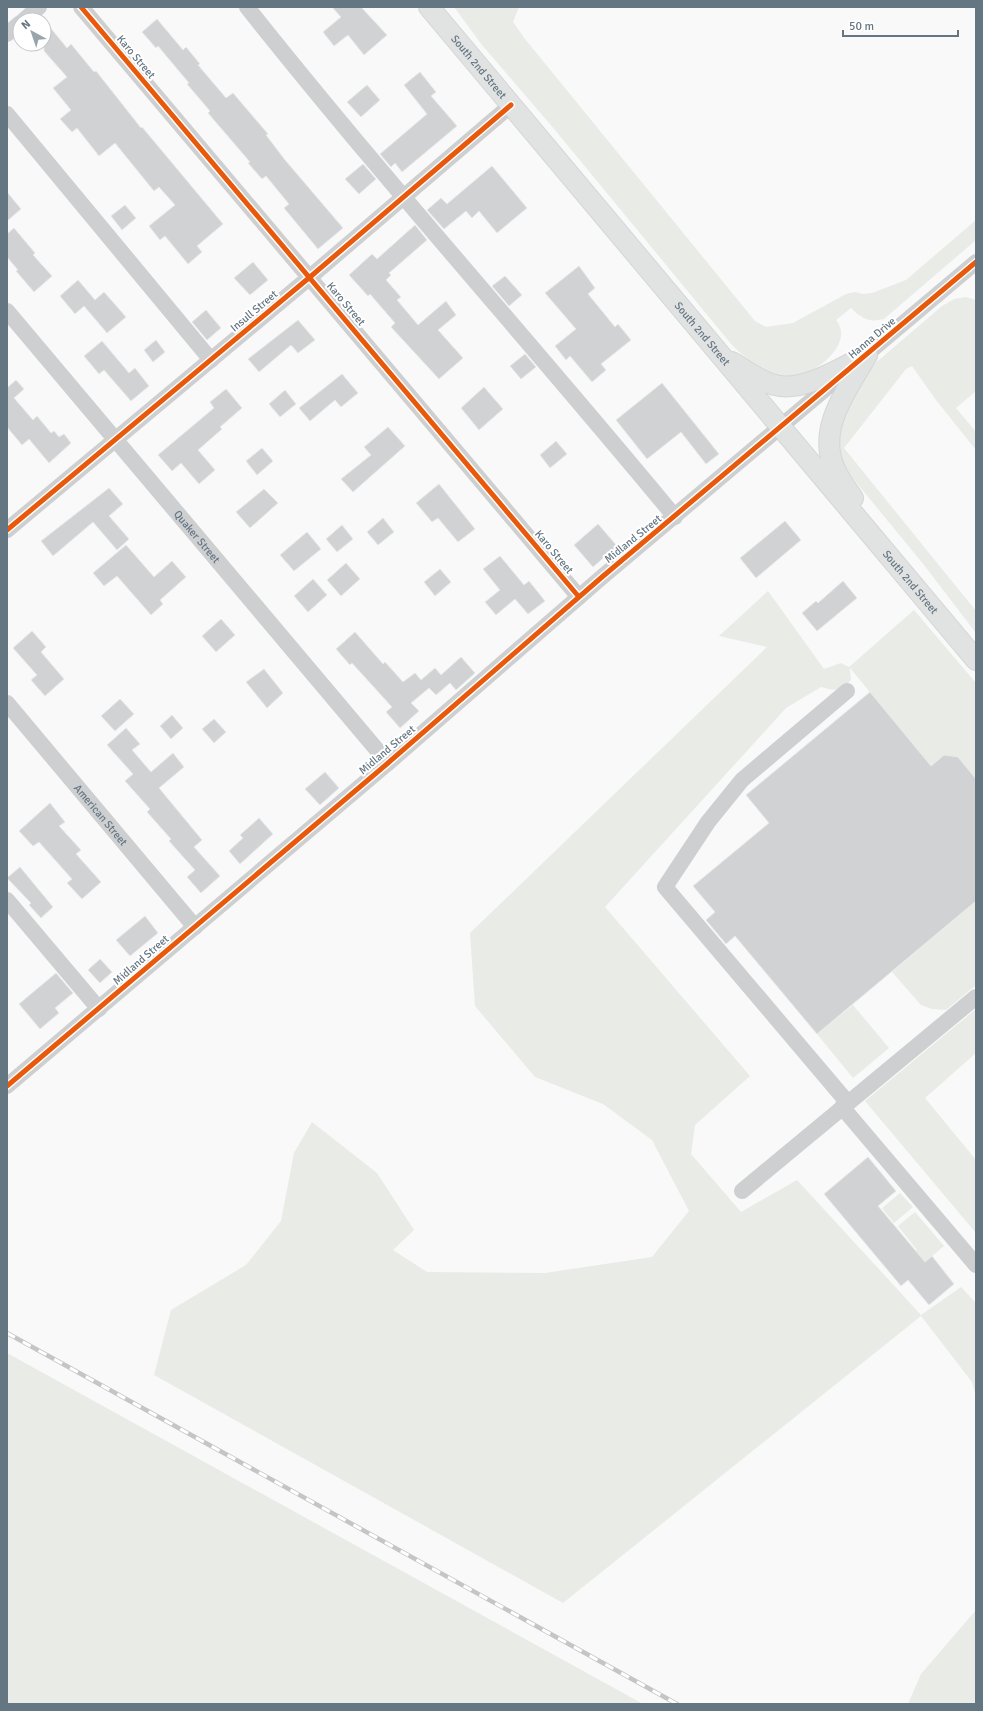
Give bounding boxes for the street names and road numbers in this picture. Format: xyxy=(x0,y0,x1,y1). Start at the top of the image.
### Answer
street label: South 2nd Street xyxy=(449,32,510,101)
street label: Karo Street xyxy=(114,33,158,82)
street label: Karo Street xyxy=(324,280,368,329)
street label: Insull Street xyxy=(228,287,280,334)
street label: South 2nd Street xyxy=(672,299,733,368)
street label: Hanna Drive xyxy=(846,315,898,361)
street label: Quaker Street xyxy=(171,508,223,566)
street label: Midland Street xyxy=(602,512,664,566)
street label: Karo Street xyxy=(532,528,576,577)
street label: South 2nd Street xyxy=(880,547,941,617)
street label: Midland Street xyxy=(356,723,418,777)
street label: American Street xyxy=(71,781,130,848)
street label: Midland Street xyxy=(111,932,172,988)

